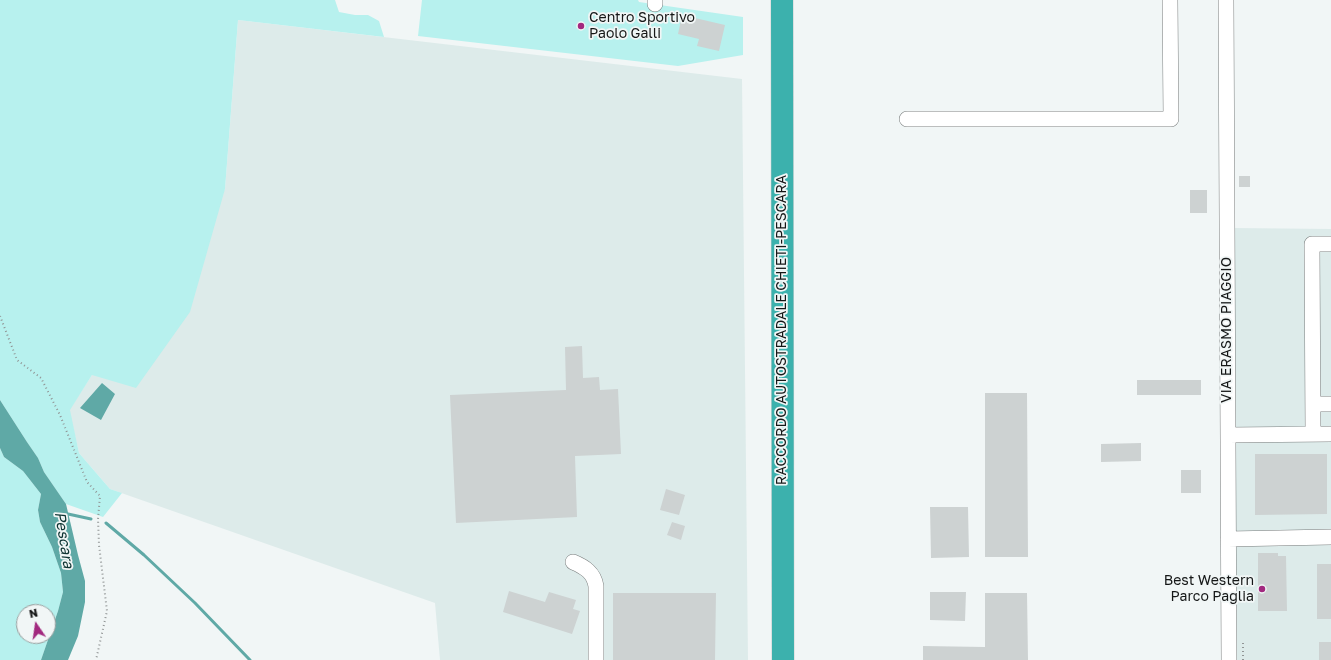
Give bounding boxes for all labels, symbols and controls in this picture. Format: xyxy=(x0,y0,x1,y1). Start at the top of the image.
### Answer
place label: Centro Sportivo Paolo Galli xyxy=(589,10,695,42)
marker: Centro Sportivo Paolo Galli xyxy=(576,21,586,31)
street label: RACCORDO AUTOSTRADALE CHIETI-PESCARA xyxy=(774,175,790,485)
street label: VIA ERASMO PIAGGIO xyxy=(1219,257,1235,403)
water label: Pescara xyxy=(51,510,77,570)
place label: Best Western Parco Paglia xyxy=(1164,573,1254,606)
marker: Best Western Parco Paglia xyxy=(1257,584,1267,594)
north arrow xyxy=(16,604,56,644)
text: N xyxy=(28,606,39,620)

